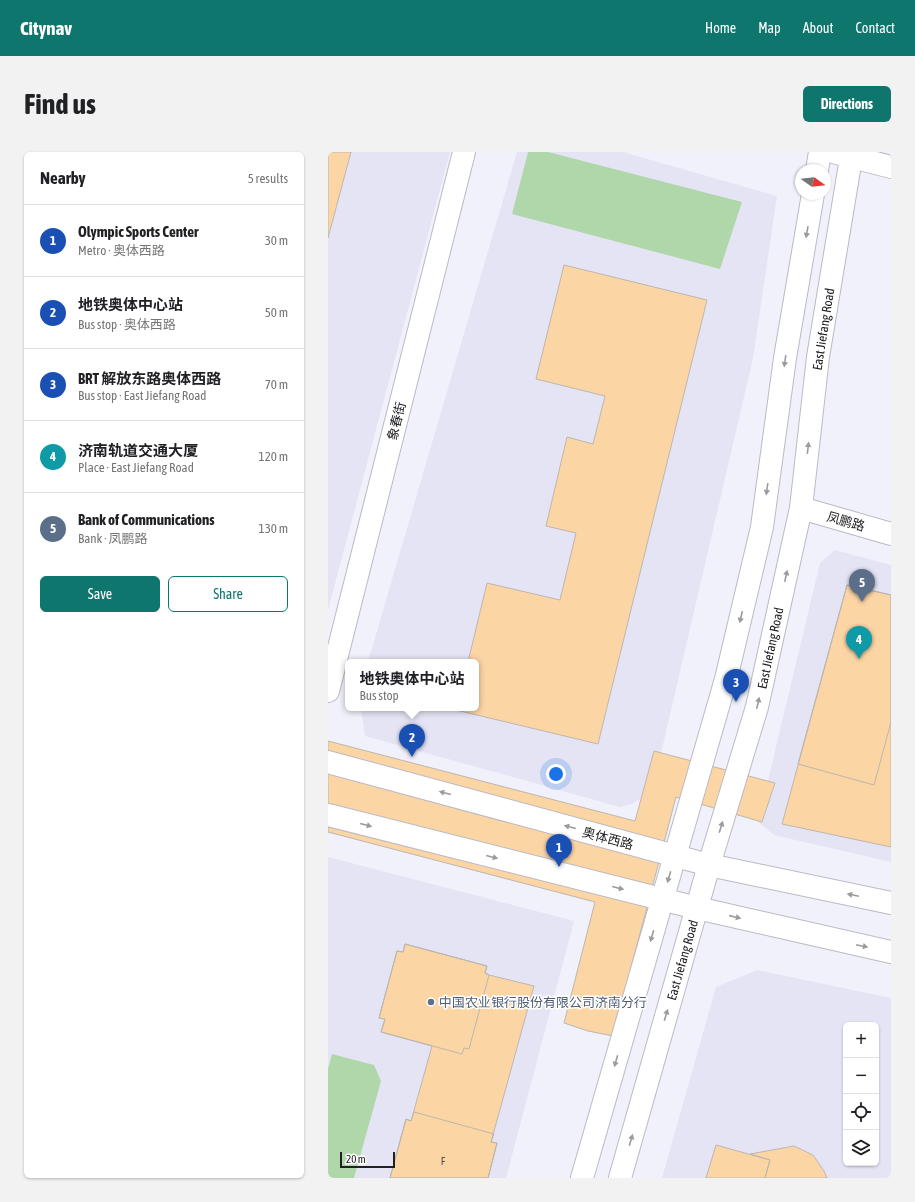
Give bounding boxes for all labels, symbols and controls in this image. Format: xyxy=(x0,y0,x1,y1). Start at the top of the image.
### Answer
text: Citynav xyxy=(20,17,72,39)
text: Home xyxy=(705,20,736,36)
text: Map xyxy=(758,20,781,36)
text: About xyxy=(803,20,834,36)
text: Contact xyxy=(856,20,895,36)
button: Directions xyxy=(803,86,891,122)
text: Find us xyxy=(24,88,96,120)
north arrow xyxy=(795,164,831,200)
text: Nearby xyxy=(40,168,86,188)
text: 5 results xyxy=(248,171,288,186)
text: Olympic Sports Center xyxy=(78,223,198,240)
one-way arrow xyxy=(804,226,810,239)
text: 1 xyxy=(50,233,56,248)
text: 30 m xyxy=(265,233,288,248)
text: Metro · 奥体西路 xyxy=(78,243,165,258)
street label: East Jiefang Road xyxy=(810,287,837,371)
text: 地铁奥体中心站 xyxy=(78,296,183,313)
text: 2 xyxy=(50,305,56,320)
text: 50 m xyxy=(265,305,288,320)
text: Bus stop · 奥体西路 xyxy=(78,317,176,332)
one-way arrow xyxy=(782,355,788,367)
text: BRT 解放东路奥体西路 xyxy=(78,370,221,387)
text: 3 xyxy=(50,377,56,392)
text: 70 m xyxy=(265,377,288,392)
text: Bus stop · East Jiefang Road xyxy=(78,388,207,403)
street label: 象春街 xyxy=(384,400,408,442)
text: 济南轨道交通大厦 xyxy=(78,442,198,459)
one-way arrow xyxy=(805,442,811,454)
text: 4 xyxy=(50,449,56,464)
text: 120 m xyxy=(259,449,288,464)
text: Place · East Jiefang Road xyxy=(78,460,194,475)
one-way arrow xyxy=(764,483,770,495)
street label: 凤鹏路 xyxy=(825,509,867,534)
text: Bank of Communications xyxy=(78,511,215,528)
text: 5 xyxy=(50,521,56,536)
text: 130 m xyxy=(259,521,288,536)
text: Bank · 凤鹏路 xyxy=(78,531,148,546)
pin: 5 xyxy=(849,569,875,602)
one-way arrow xyxy=(784,570,790,582)
button: Save xyxy=(40,576,160,612)
button: Share xyxy=(168,576,288,612)
street label: East Jiefang Road xyxy=(755,606,786,690)
one-way arrow xyxy=(738,611,744,623)
pin: 4 xyxy=(846,626,872,659)
popup xyxy=(345,659,479,711)
pin: 3 xyxy=(723,669,749,702)
text: 地铁奥体中心站 xyxy=(359,670,465,687)
text: Bus stop xyxy=(359,688,399,703)
one-way arrow xyxy=(756,697,762,709)
pin: 2 xyxy=(399,724,425,757)
your location xyxy=(546,764,566,784)
one-way arrow xyxy=(438,790,451,796)
one-way arrow xyxy=(718,821,724,833)
one-way arrow xyxy=(359,823,372,829)
one-way arrow xyxy=(564,824,576,830)
street label: 奥体西路 xyxy=(581,825,635,852)
pin: 1 xyxy=(546,834,572,867)
one-way arrow xyxy=(485,855,498,861)
one-way arrow xyxy=(666,872,672,884)
one-way arrow xyxy=(612,885,624,891)
one-way arrow xyxy=(847,892,859,898)
one-way arrow xyxy=(729,914,741,920)
street label: East Jiefang Road xyxy=(664,918,701,1002)
one-way arrow xyxy=(649,931,655,943)
one-way arrow xyxy=(855,943,868,949)
place label: 中国农业银行股份有限公司济南分行 xyxy=(439,995,647,1010)
marker: 中国农业银行股份有限公司济南分行 xyxy=(426,997,436,1007)
one-way arrow xyxy=(663,1009,669,1021)
map controls xyxy=(843,1022,879,1166)
button: + xyxy=(843,1022,879,1058)
one-way arrow xyxy=(613,1056,619,1068)
button: − xyxy=(843,1058,879,1094)
button: locate xyxy=(843,1094,879,1130)
button: layers xyxy=(843,1130,879,1166)
one-way arrow xyxy=(628,1134,634,1146)
scale bar xyxy=(340,1150,395,1169)
text: 20 m xyxy=(346,1153,366,1165)
house number: F xyxy=(441,1155,446,1167)

